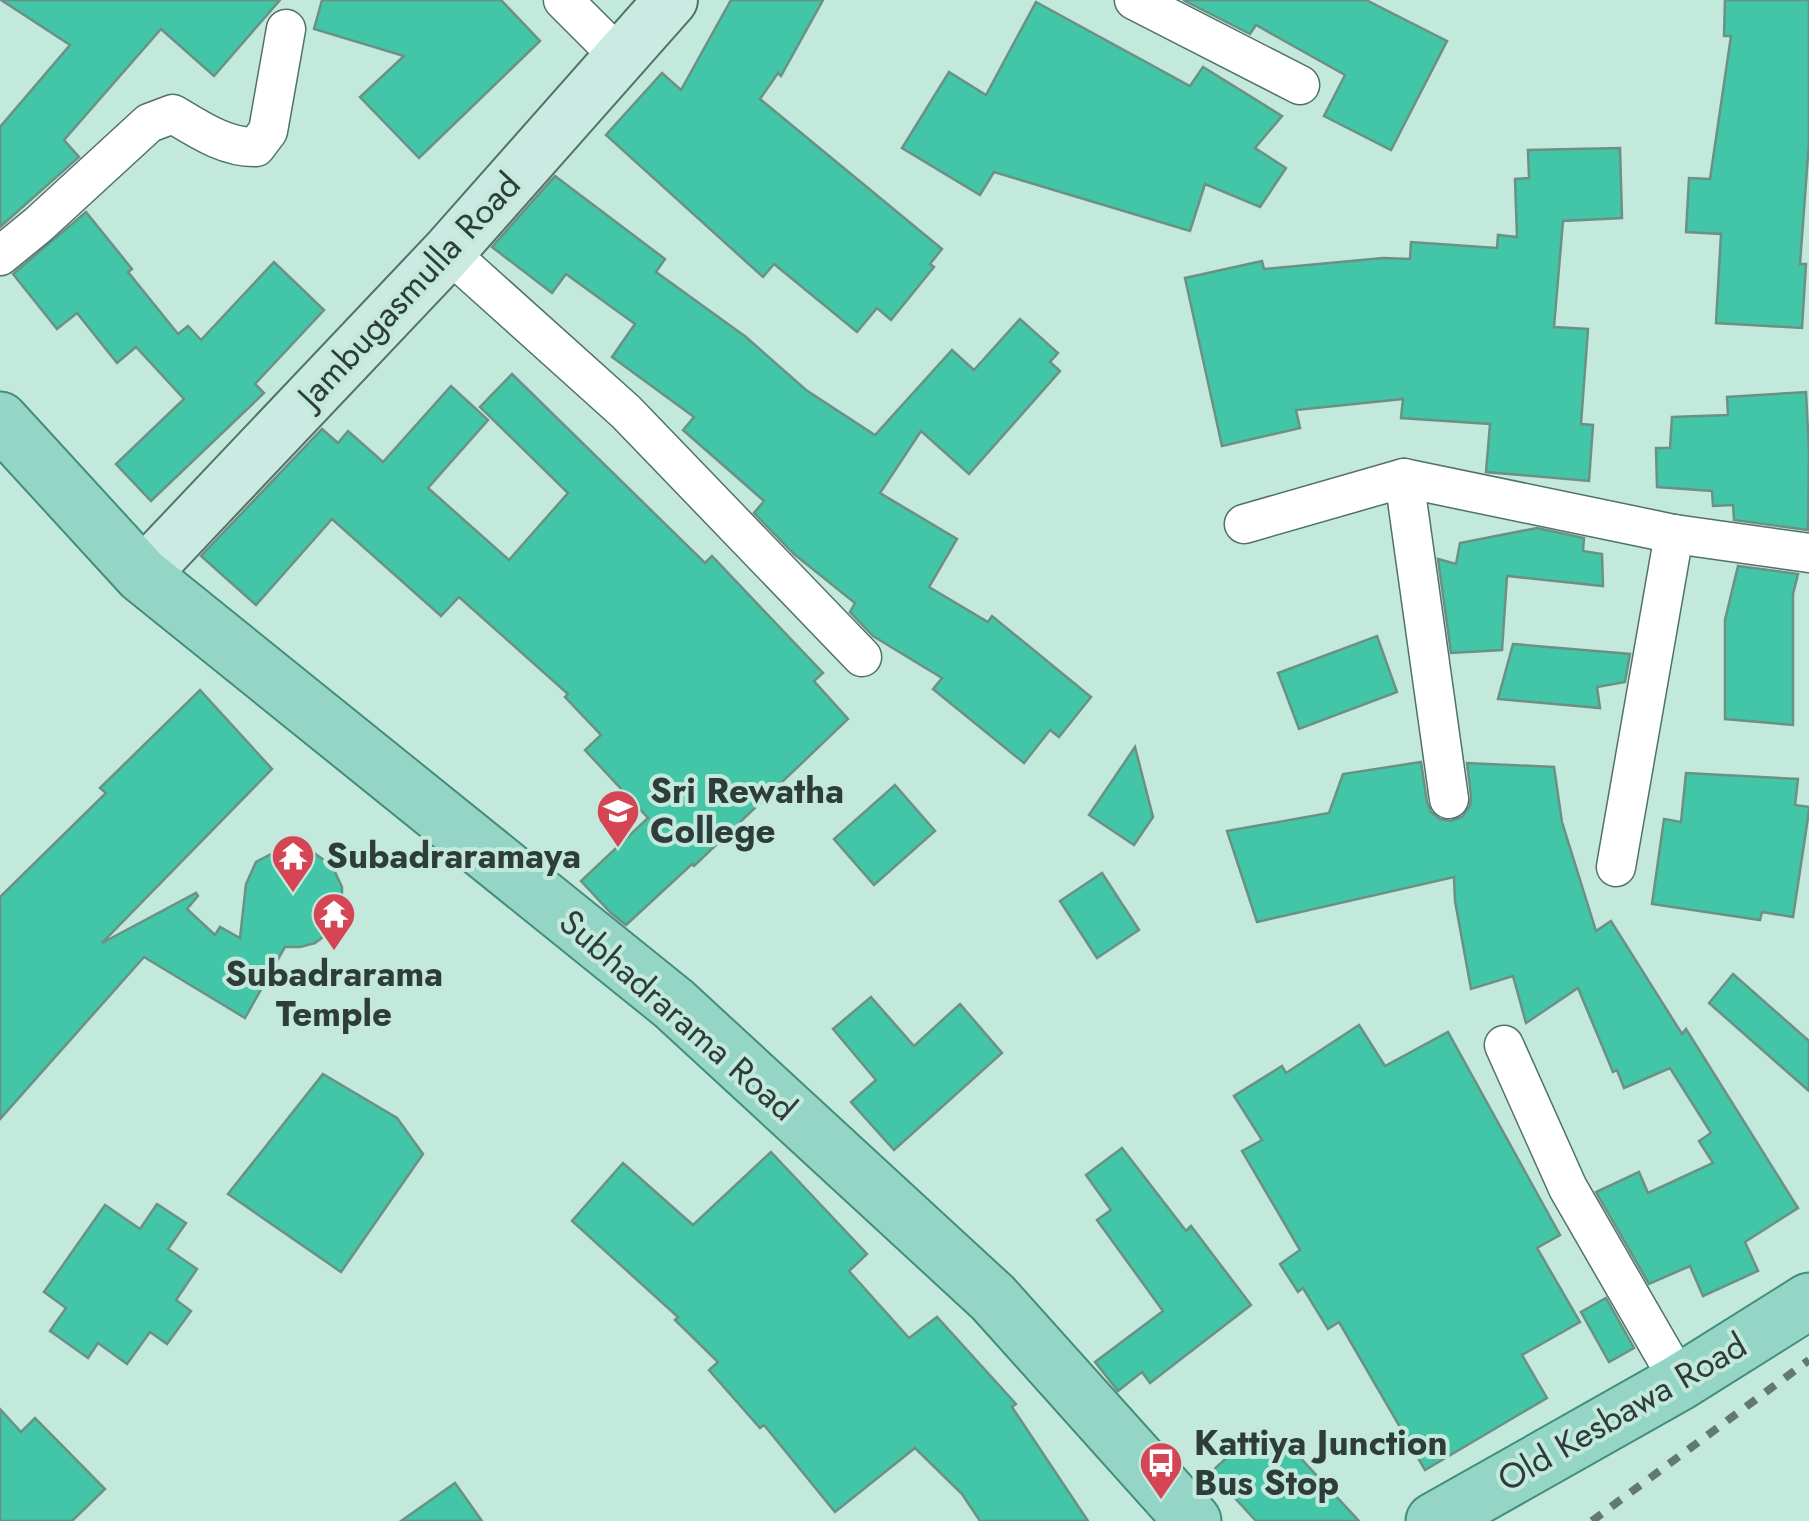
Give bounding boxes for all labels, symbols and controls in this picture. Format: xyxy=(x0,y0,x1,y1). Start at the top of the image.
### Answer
street label: Jambugasmulla Road xyxy=(284,161,532,422)
place label: Sri Rewatha College xyxy=(650,766,844,856)
school or university icon: Sri Rewatha College xyxy=(595,788,641,849)
place label: Subadraramaya xyxy=(326,831,581,881)
temple icon: Subadraramaya xyxy=(270,833,316,894)
temple icon: Subadrarama Temple xyxy=(311,891,357,952)
street label: Subhadrarama Road xyxy=(548,898,808,1132)
place label: Subadrarama Temple xyxy=(225,949,443,1039)
street label: Old Kesbawa Road xyxy=(1488,1320,1756,1504)
place label: Kattiya Junction Bus Stop xyxy=(1194,1418,1448,1508)
bus stop icon: Kattiya Junction Bus Stop xyxy=(1138,1440,1184,1501)

